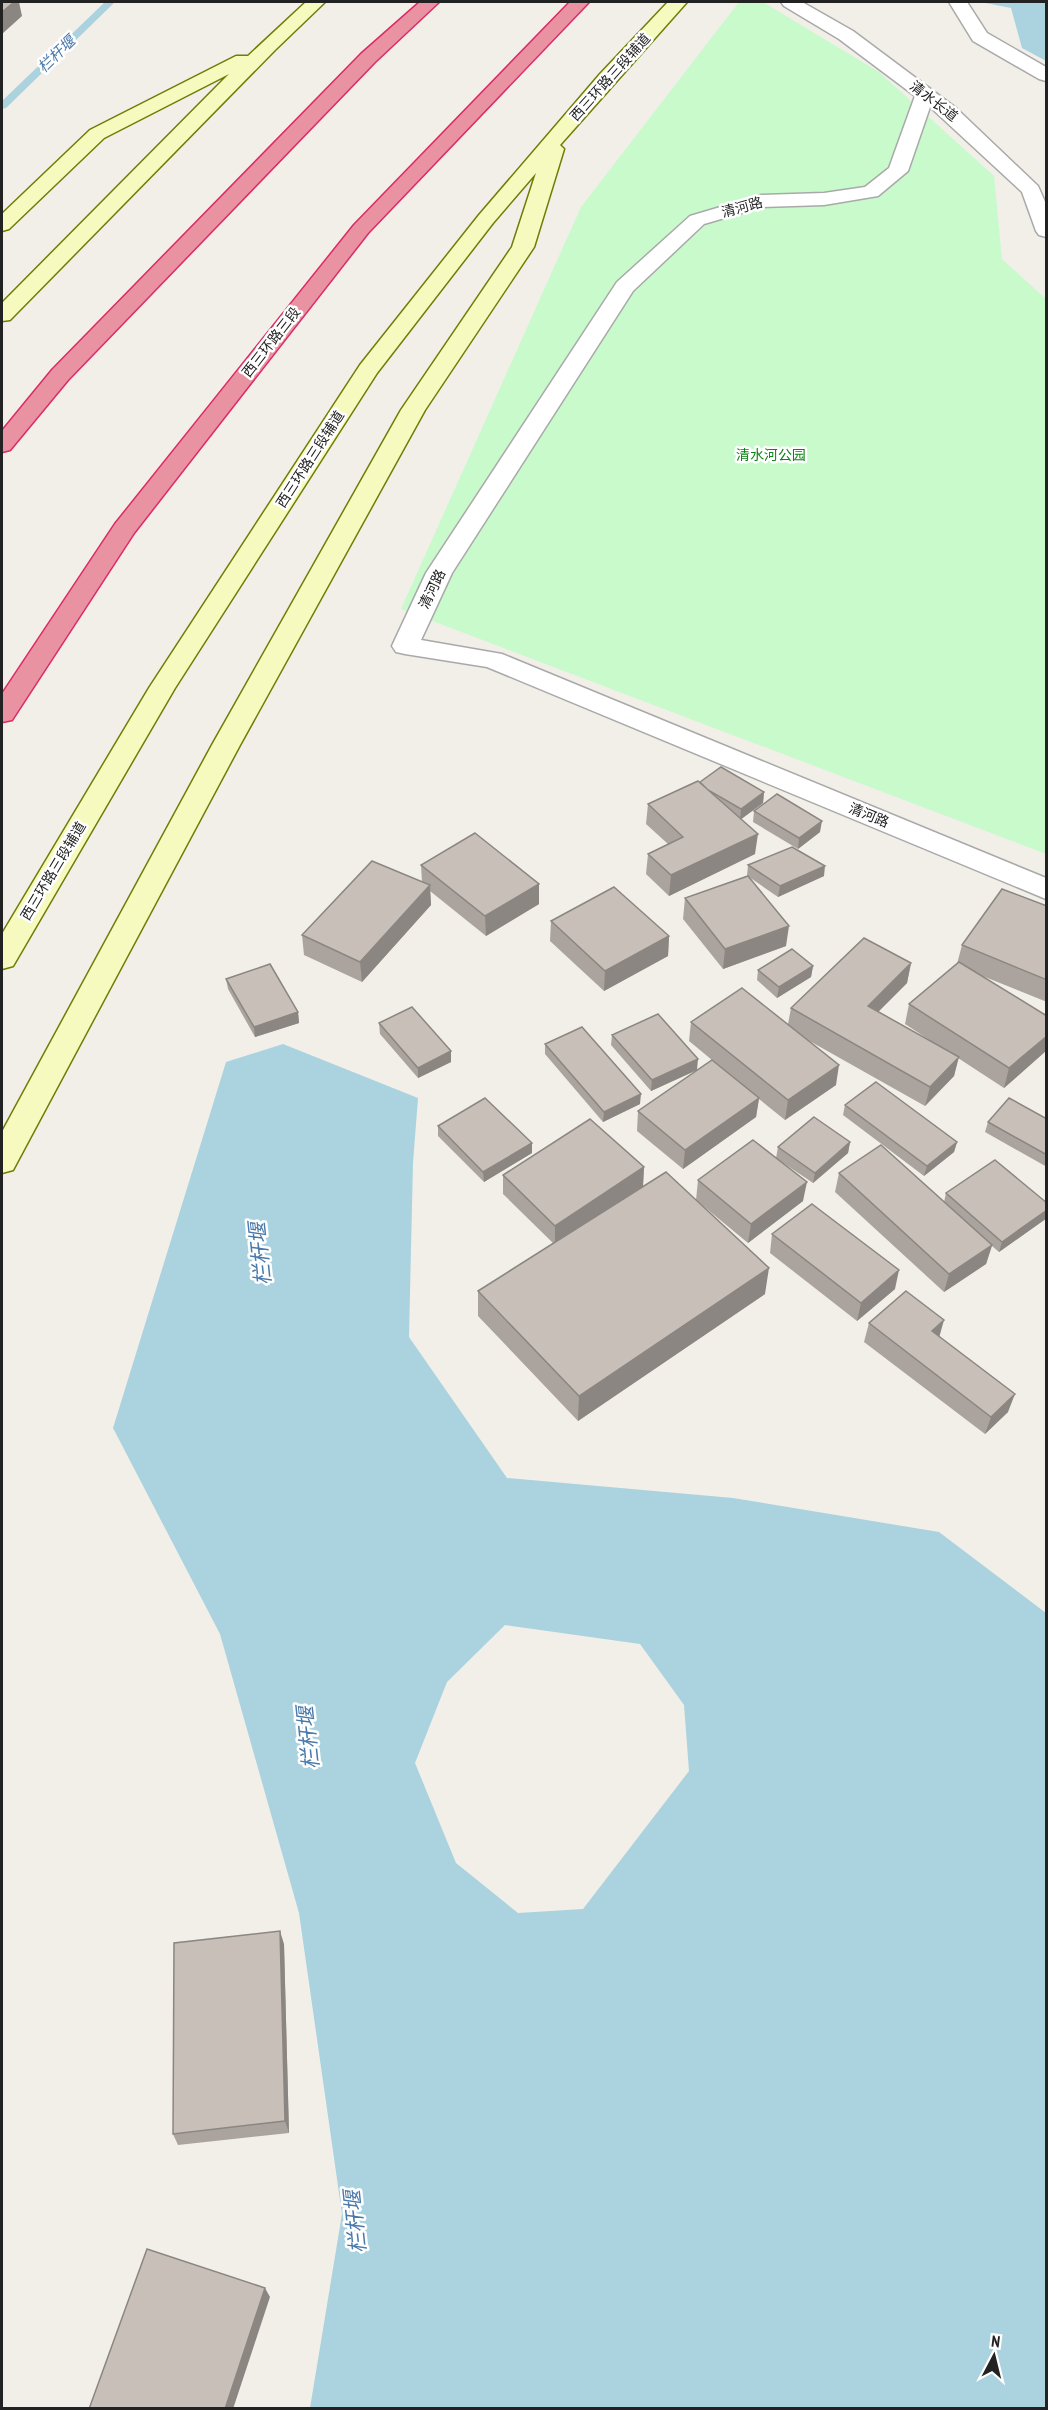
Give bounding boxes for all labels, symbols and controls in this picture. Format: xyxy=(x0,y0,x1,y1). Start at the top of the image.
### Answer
water label: 栏杆堰 xyxy=(33,29,81,76)
street label: 西三环路三段辅道 xyxy=(566,29,654,125)
street label: 清水长道 xyxy=(906,77,962,125)
street label: 清河路 xyxy=(719,193,765,221)
street label: 西三环路三段 xyxy=(238,303,304,381)
street label: 西三环路三段辅道 xyxy=(272,407,348,511)
park label: 清水河公园 xyxy=(736,446,806,464)
street label: 清河路 xyxy=(415,566,449,612)
street label: 清河路 xyxy=(846,799,892,831)
street label: 西三环路三段辅道 xyxy=(16,818,90,924)
water label: 栏杆堰 xyxy=(243,1218,277,1287)
water label: 栏杆堰 xyxy=(291,1702,325,1771)
water label: 栏杆堰 xyxy=(338,2186,372,2255)
north arrow xyxy=(964,2326,1024,2386)
text: N xyxy=(990,2331,1001,2352)

